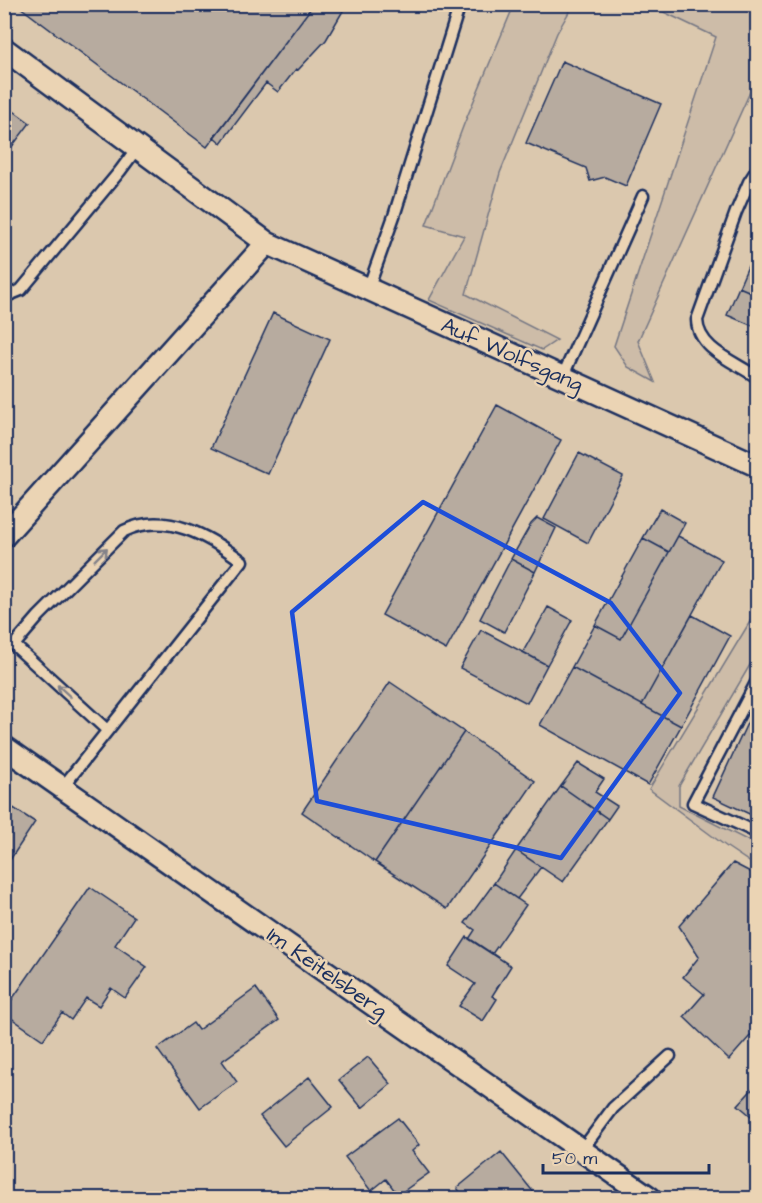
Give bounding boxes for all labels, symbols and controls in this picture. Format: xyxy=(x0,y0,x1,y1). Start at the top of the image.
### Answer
street label: Auf Wolfsgang xyxy=(436,310,588,401)
one-way arrow xyxy=(94,546,109,561)
one-way arrow xyxy=(57,684,72,698)
street label: Im Keitelsberg xyxy=(260,920,394,1027)
scale bar xyxy=(543,1137,710,1175)
text: 50 m xyxy=(552,1146,597,1171)

